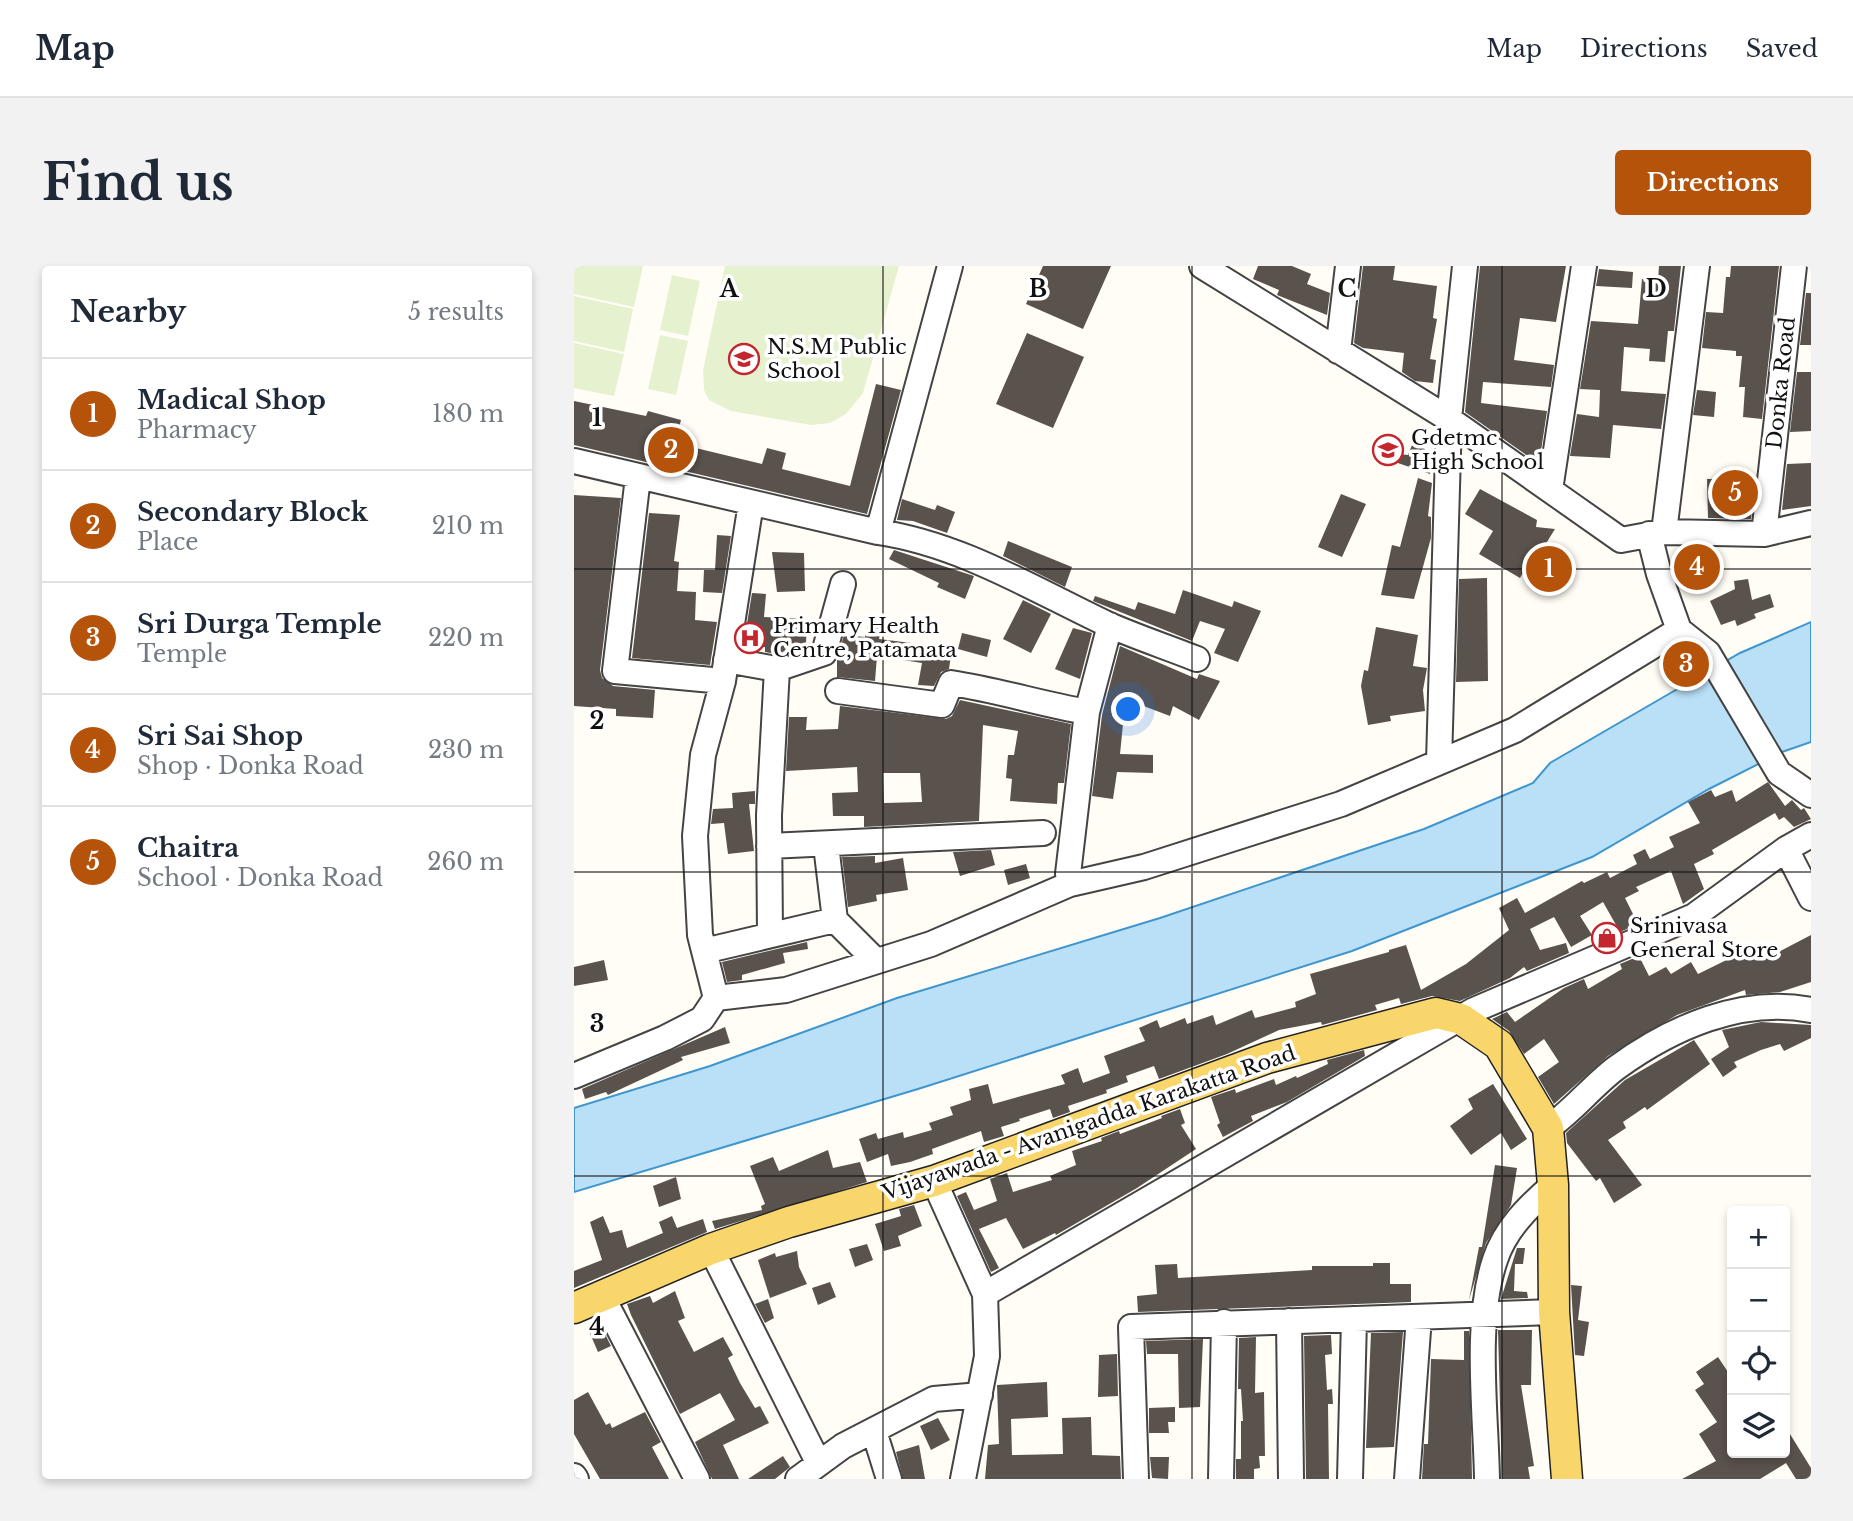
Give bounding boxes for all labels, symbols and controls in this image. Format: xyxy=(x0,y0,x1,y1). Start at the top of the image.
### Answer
text: Map xyxy=(35,28,115,69)
text: Map xyxy=(1486,34,1542,63)
text: Directions xyxy=(1580,34,1708,63)
text: Saved xyxy=(1746,34,1818,63)
button: Directions xyxy=(1615,150,1811,215)
text: Find us xyxy=(42,152,234,213)
text: A xyxy=(719,275,740,303)
text: B xyxy=(1029,275,1047,303)
text: C xyxy=(1338,275,1356,303)
text: D xyxy=(1645,275,1667,303)
text: Nearby xyxy=(70,293,186,330)
text: 5 results xyxy=(408,298,504,326)
street label: Donka Road xyxy=(1761,315,1801,451)
place label: N.S.M Public School xyxy=(767,334,907,384)
school or university icon: N.S.M Public School xyxy=(727,342,761,376)
text: Madical Shop xyxy=(137,384,326,416)
text: 1 xyxy=(88,400,98,428)
text: 180 m xyxy=(432,400,504,428)
text: 1 xyxy=(592,404,602,432)
text: Pharmacy xyxy=(137,416,257,444)
pin: 2 xyxy=(648,424,694,476)
place label: Gdetmc High School xyxy=(1411,425,1544,475)
school or university icon: Gdetmc High School xyxy=(1371,433,1405,467)
pin: 5 xyxy=(1712,467,1758,519)
text: Secondary Block xyxy=(137,496,368,528)
text: 2 xyxy=(86,512,100,540)
text: 210 m xyxy=(432,512,504,540)
text: Place xyxy=(137,528,199,556)
pin: 4 xyxy=(1674,541,1720,593)
pin: 1 xyxy=(1526,543,1572,595)
text: Sri Durga Temple xyxy=(137,608,382,640)
place label: Primary Health Centre, Patamata xyxy=(773,613,957,663)
hospital icon: Primary Health Centre, Patamata xyxy=(733,621,767,655)
text: 3 xyxy=(86,624,100,652)
text: 220 m xyxy=(428,624,504,652)
pin: 3 xyxy=(1663,638,1709,690)
text: Temple xyxy=(137,640,227,668)
your location xyxy=(1111,692,1145,726)
text: 2 xyxy=(590,707,604,735)
text: Sri Sai Shop xyxy=(137,720,303,752)
text: 4 xyxy=(85,736,101,764)
text: 230 m xyxy=(428,736,504,764)
text: Shop · Donka Road xyxy=(137,752,364,780)
text: Chaitra xyxy=(137,832,239,864)
text: 5 xyxy=(86,848,100,876)
text: 260 m xyxy=(427,848,504,876)
text: School · Donka Road xyxy=(137,864,383,892)
place label: Srinivasa General Store xyxy=(1630,913,1778,963)
shop icon: Srinivasa General Store xyxy=(1590,921,1624,955)
text: 3 xyxy=(590,1010,604,1038)
street label: Vijayawada - Avanigadda Karakatta Road xyxy=(878,1040,1299,1207)
map controls xyxy=(1727,1206,1790,1458)
button: + xyxy=(1727,1206,1790,1269)
button: − xyxy=(1727,1269,1790,1332)
text: 4 xyxy=(589,1313,605,1341)
button: locate xyxy=(1727,1332,1790,1395)
button: layers xyxy=(1727,1395,1790,1458)

